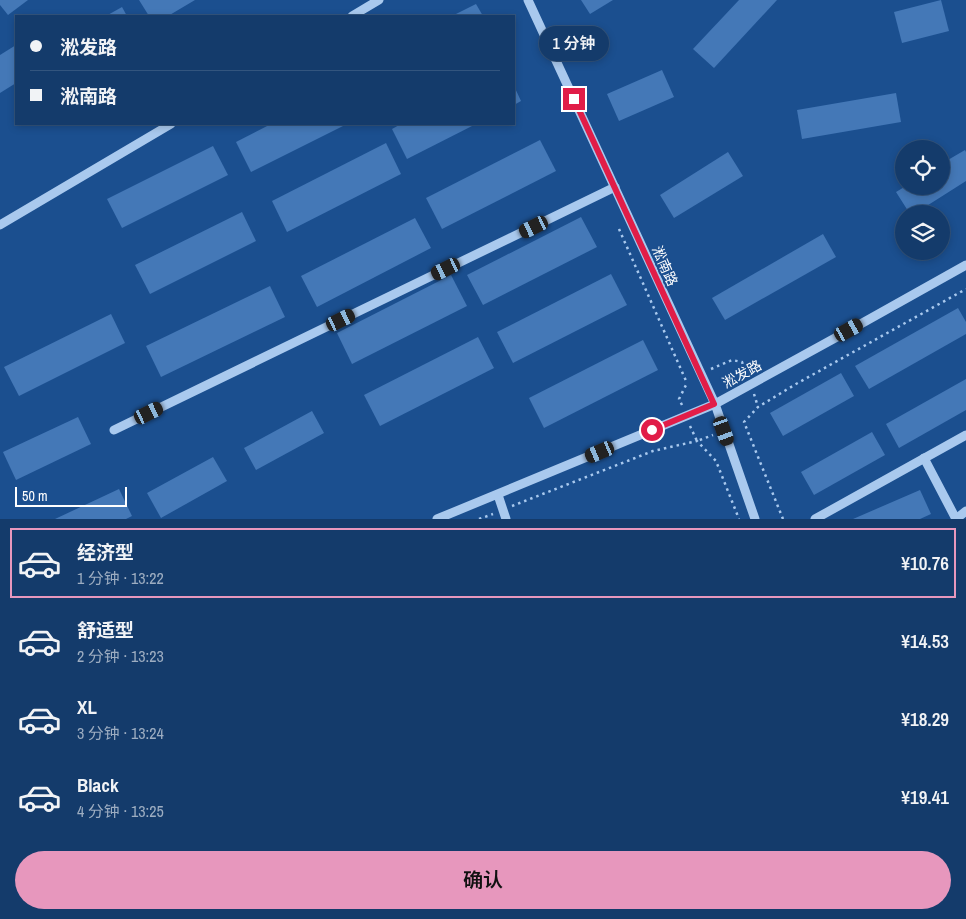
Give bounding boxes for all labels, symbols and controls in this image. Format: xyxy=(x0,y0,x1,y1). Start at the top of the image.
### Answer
callout: 1 分钟 xyxy=(539,27,609,62)
text: 1 分钟 xyxy=(553,32,595,54)
text: 淞发路 xyxy=(60,34,117,60)
text: 淞南路 xyxy=(60,83,117,109)
route end xyxy=(563,88,585,110)
map controls xyxy=(895,140,950,260)
button: locate xyxy=(895,140,950,195)
button: layers xyxy=(895,205,950,260)
car xyxy=(517,214,550,240)
street label: 淞南路 xyxy=(648,243,682,289)
car xyxy=(429,256,462,282)
car xyxy=(324,307,357,333)
car xyxy=(832,316,865,344)
street label: 淞发路 xyxy=(719,356,765,392)
car xyxy=(132,400,165,426)
car xyxy=(711,414,736,448)
route start xyxy=(641,419,663,441)
car xyxy=(583,439,616,465)
scale bar xyxy=(15,484,128,507)
text: 50 m xyxy=(22,487,48,505)
text: 经济型 xyxy=(77,539,134,565)
icon: car xyxy=(17,541,62,586)
text: ¥10.76 xyxy=(901,550,949,576)
text: 1 分钟 · 13:22 xyxy=(77,567,164,589)
text: 舒适型 xyxy=(77,617,134,643)
icon: car xyxy=(17,619,62,664)
text: ¥14.53 xyxy=(901,628,949,654)
text: 2 分钟 · 13:23 xyxy=(77,645,164,667)
text: XL xyxy=(77,694,97,720)
icon: car xyxy=(17,697,62,742)
text: ¥18.29 xyxy=(901,706,949,732)
text: 3 分钟 · 13:24 xyxy=(77,722,164,744)
text: Black xyxy=(77,772,119,798)
icon: car xyxy=(17,775,62,820)
text: ¥19.41 xyxy=(901,784,949,810)
text: 4 分钟 · 13:25 xyxy=(77,800,164,822)
button: 确认 xyxy=(15,851,951,909)

